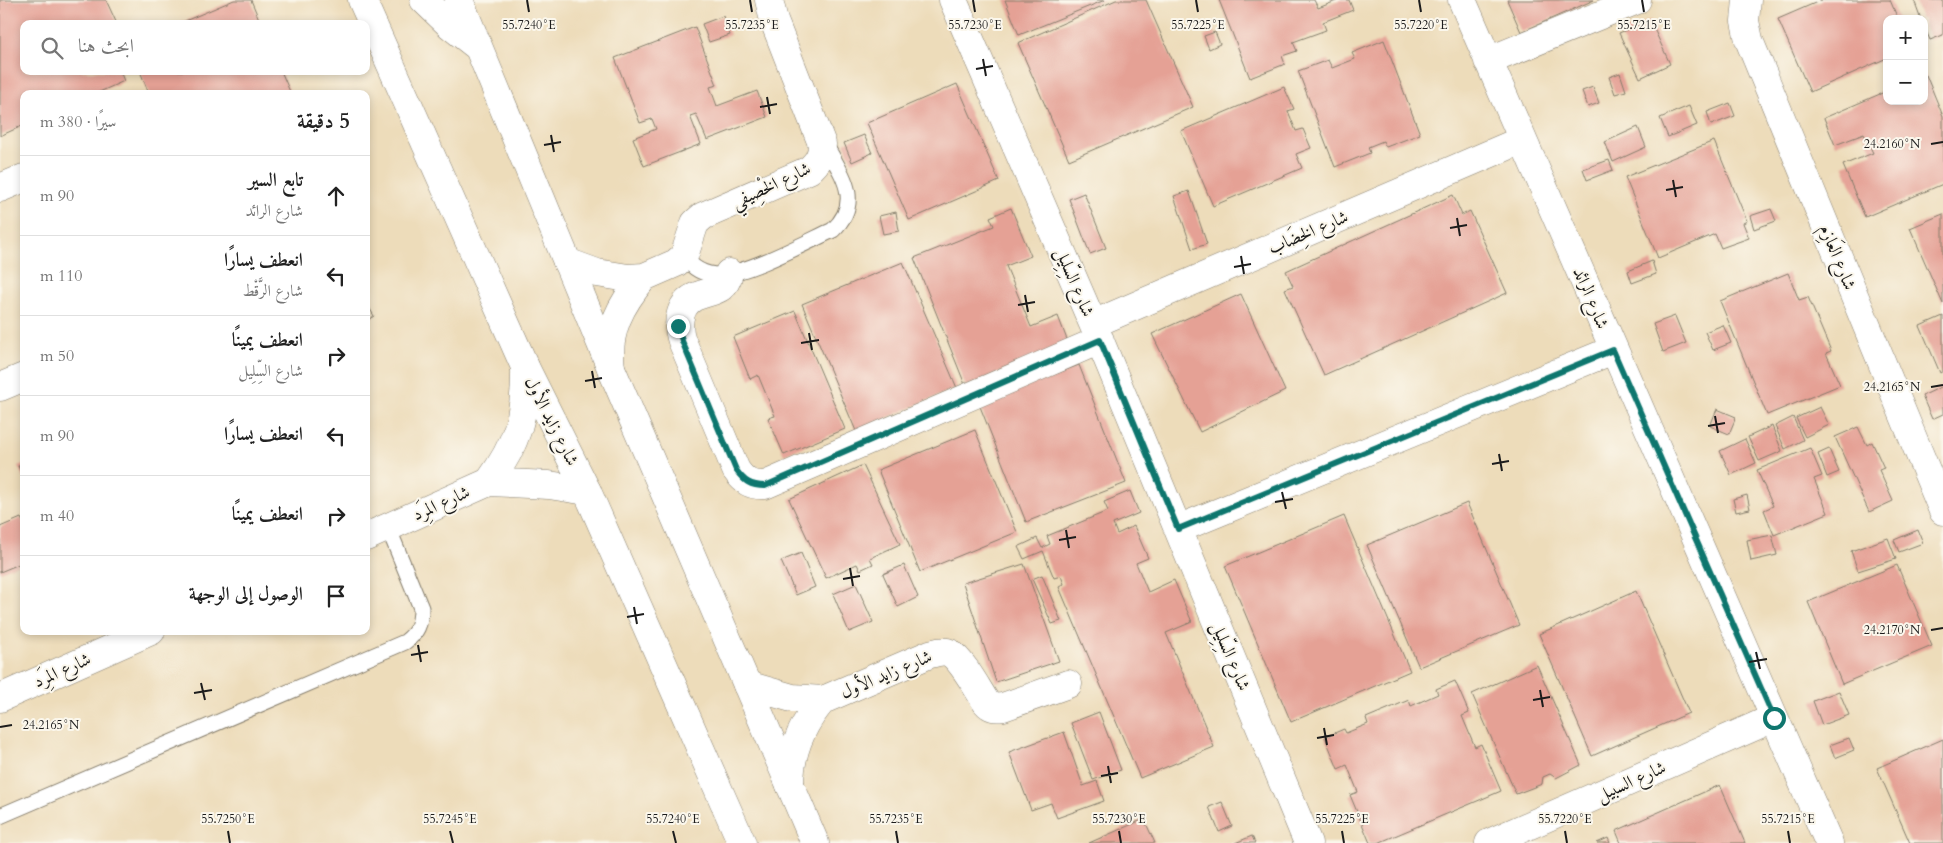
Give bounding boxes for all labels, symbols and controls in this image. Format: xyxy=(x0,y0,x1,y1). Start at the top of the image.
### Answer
map controls xyxy=(1883,15,1928,105)
button: + xyxy=(1883,15,1928,60)
text: 55.7240°E xyxy=(502,17,556,33)
text: 55.7235°E xyxy=(725,17,779,33)
text: 55.7230°E xyxy=(948,17,1002,33)
text: 55.7225°E xyxy=(1171,17,1225,33)
text: 55.7220°E xyxy=(1394,17,1448,33)
text: 55.7215°E xyxy=(1617,17,1671,33)
search box xyxy=(20,20,370,75)
text: ابحث هنا xyxy=(78,33,134,59)
icon: search xyxy=(38,34,66,62)
button: − xyxy=(1883,60,1928,105)
text: 5 دقيقة xyxy=(297,107,350,136)
text: سيرًا · 380 m xyxy=(40,111,116,133)
text: 24.2160°N xyxy=(1864,136,1921,152)
street label: شارع الخْصِيفي xyxy=(727,154,817,219)
text: تابع السير xyxy=(248,167,303,193)
icon: ahead xyxy=(322,182,350,210)
text: 90 m xyxy=(40,185,74,207)
text: شارع الرائد xyxy=(245,200,303,222)
street label: شارع الخِضَاب xyxy=(1264,203,1353,262)
street label: شارع العَازِم xyxy=(1810,220,1863,295)
street label: شارع السِّلِيل xyxy=(1047,244,1100,321)
text: انعطف يسارًا xyxy=(224,247,303,273)
icon: left xyxy=(322,262,350,290)
street label: شارع الرائد xyxy=(1565,264,1615,334)
text: 110 m xyxy=(40,265,82,287)
text: شارع الرَّقْط xyxy=(243,280,303,302)
route end xyxy=(667,315,690,338)
text: انعطف يمينًا xyxy=(232,327,303,353)
icon: right xyxy=(322,342,350,370)
text: 50 m xyxy=(40,345,74,367)
text: شارع السِّلِيل xyxy=(238,360,303,382)
street label: شارع زايد الأول xyxy=(517,372,586,471)
text: 24.2165°N xyxy=(1864,379,1921,395)
text: انعطف يسارًا xyxy=(224,421,303,447)
icon: left xyxy=(322,422,350,450)
text: 90 m xyxy=(40,425,74,447)
street label: شارع المِرَد xyxy=(408,479,475,529)
text: انعطف يمينًا xyxy=(232,501,303,527)
icon: right xyxy=(322,502,350,530)
text: 40 m xyxy=(40,505,74,527)
text: الوصول إلى الوجهة xyxy=(189,581,303,607)
icon: arrive xyxy=(322,582,350,610)
street label: شارع السِّلِيل xyxy=(1203,618,1256,695)
text: 24.2170°N xyxy=(1864,622,1921,638)
street label: شارع زايد الأول xyxy=(836,643,937,707)
street label: شارع المِرَد xyxy=(29,646,96,696)
route start xyxy=(1763,707,1786,730)
text: 24.2165°N xyxy=(23,717,80,733)
street label: شارع السبيل xyxy=(1592,755,1671,810)
text: 55.7250°E xyxy=(201,811,255,827)
text: 55.7245°E xyxy=(423,811,477,827)
text: 55.7240°E xyxy=(646,811,700,827)
text: 55.7235°E xyxy=(869,811,923,827)
text: 55.7230°E xyxy=(1092,811,1146,827)
text: 55.7225°E xyxy=(1315,811,1369,827)
text: 55.7220°E xyxy=(1538,811,1592,827)
text: 55.7215°E xyxy=(1761,811,1815,827)

